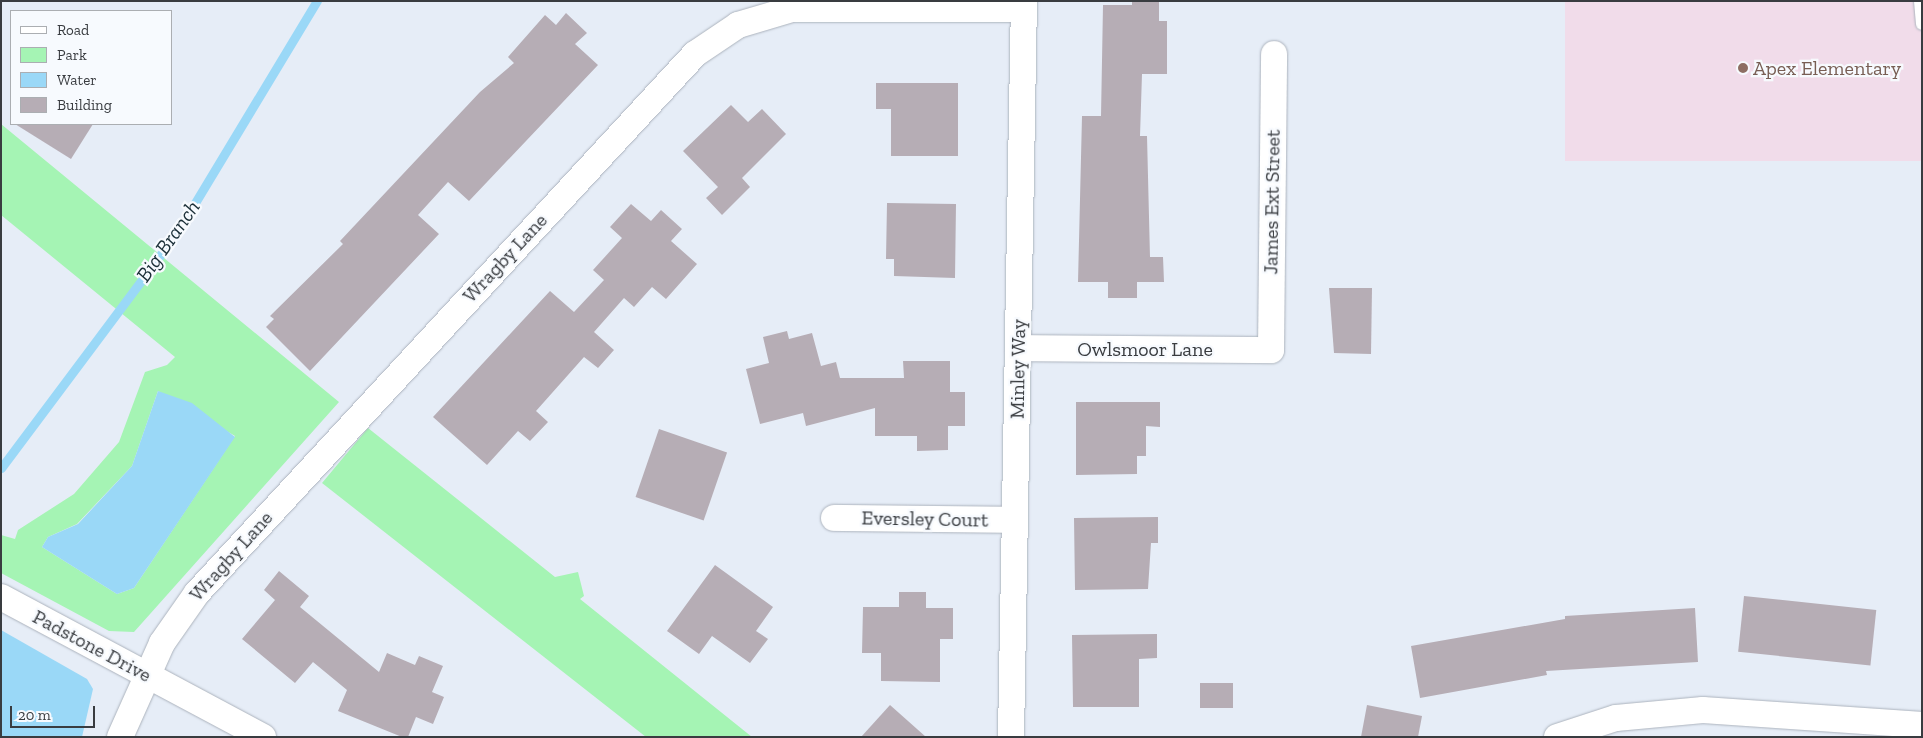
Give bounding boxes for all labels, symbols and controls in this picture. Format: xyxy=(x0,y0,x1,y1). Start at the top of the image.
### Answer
legend xyxy=(10,10,172,125)
text: Road xyxy=(57,21,89,39)
text: Park xyxy=(57,46,87,64)
place label: Apex Elementary xyxy=(1753,56,1901,80)
marker: Apex Elementary xyxy=(1737,62,1749,74)
text: Water xyxy=(57,71,97,89)
text: Building xyxy=(57,96,112,114)
street label: James Ext Street xyxy=(1259,129,1285,275)
water label: Big Branch xyxy=(131,195,205,287)
street label: Wragby Lane xyxy=(458,208,552,308)
street label: Minley Way xyxy=(1005,318,1031,420)
street label: Owlsmoor Lane xyxy=(1077,337,1213,361)
street label: Wragby Lane xyxy=(184,506,278,606)
street label: Eversley Court xyxy=(861,506,989,532)
street label: Padstone Drive xyxy=(29,605,155,687)
scale bar xyxy=(12,696,98,728)
text: 20 m xyxy=(18,706,51,724)

